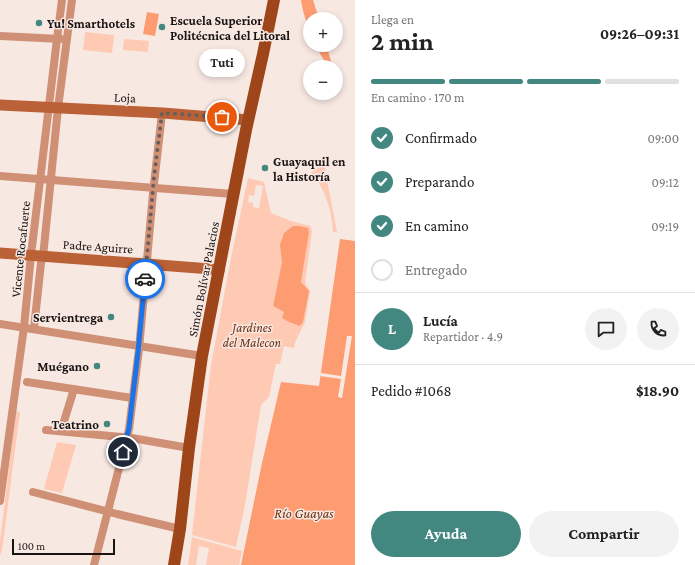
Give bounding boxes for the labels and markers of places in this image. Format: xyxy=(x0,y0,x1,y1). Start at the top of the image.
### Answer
place label: Escuela Superior Politécnica del Litoral xyxy=(170,13,290,43)
place label: Yu! Smarthotels xyxy=(47,16,135,31)
marker: Yu! Smarthotels xyxy=(34,18,44,28)
marker: Escuela Superior Politécnica del Litoral xyxy=(157,22,167,32)
callout: Tuti xyxy=(199,49,245,77)
pin xyxy=(205,100,239,134)
place label: Guayaquil en la Historía xyxy=(273,154,346,184)
marker: Guayaquil en la Historía xyxy=(260,163,270,173)
place label: Servientrega xyxy=(33,310,104,325)
marker: Servientrega xyxy=(106,312,116,322)
place label: Muégano xyxy=(37,359,89,374)
marker: Muégano xyxy=(92,361,102,371)
place label: Teatrino xyxy=(51,417,99,432)
marker: Teatrino xyxy=(102,419,112,429)
pin xyxy=(106,435,140,469)

